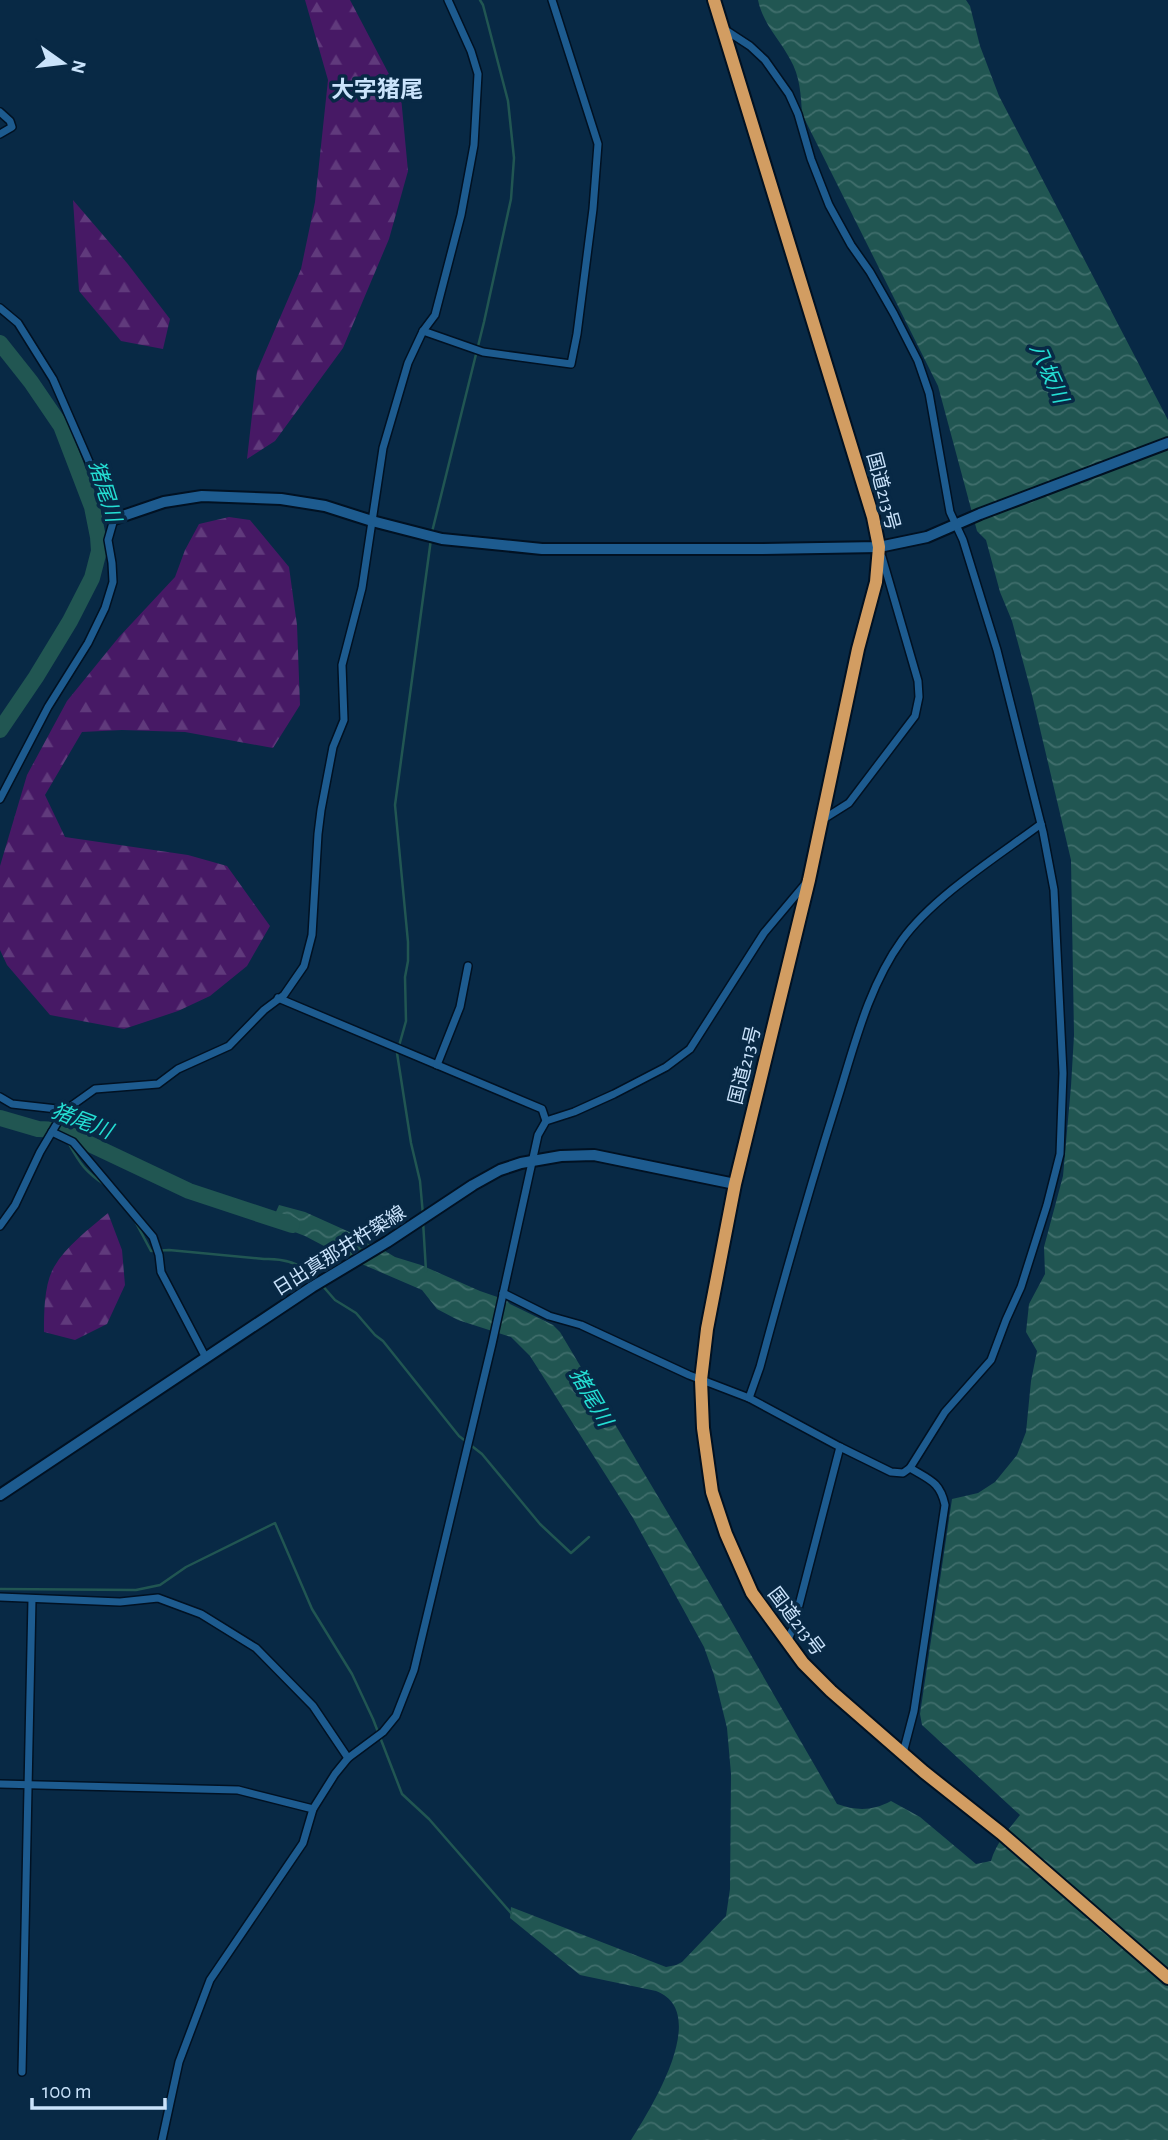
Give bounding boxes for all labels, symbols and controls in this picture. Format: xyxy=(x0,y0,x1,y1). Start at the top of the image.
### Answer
north arrow xyxy=(28,28,98,98)
text: N xyxy=(67,58,89,75)
district label: 大字猪尾 xyxy=(331,77,423,102)
water label: 八坂川 xyxy=(1026,340,1073,408)
street label: 国道213号 xyxy=(863,450,903,532)
water label: 猪尾川 xyxy=(85,458,125,526)
street label: 国道213号 xyxy=(726,1024,764,1106)
water label: 猪尾川 xyxy=(49,1099,117,1143)
street label: 日出真那井杵築線 xyxy=(270,1202,409,1300)
water label: 猪尾川 xyxy=(566,1364,617,1432)
street label: 国道213号 xyxy=(764,1584,828,1660)
scale bar xyxy=(32,2066,164,2110)
text: 100 m xyxy=(42,2081,92,2102)

